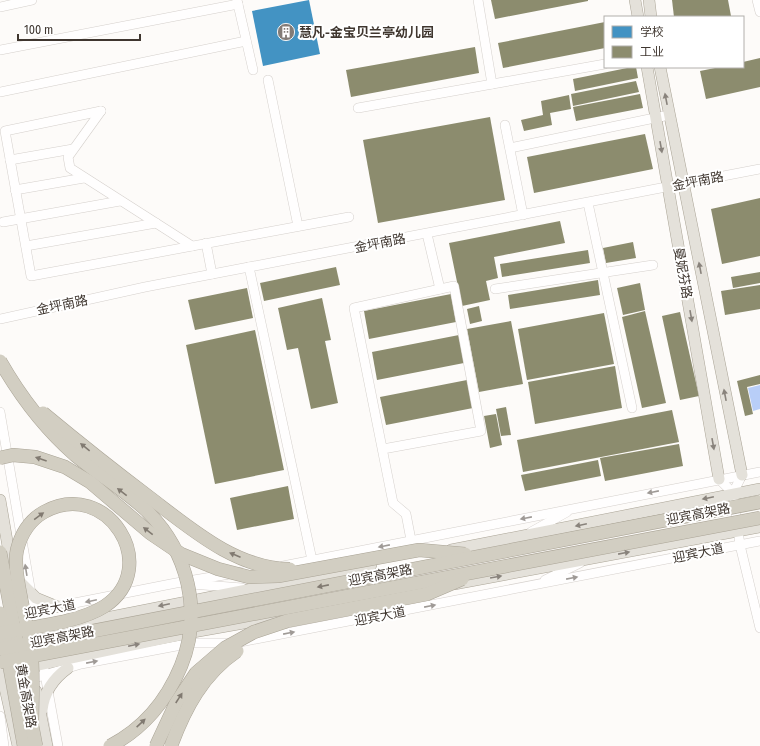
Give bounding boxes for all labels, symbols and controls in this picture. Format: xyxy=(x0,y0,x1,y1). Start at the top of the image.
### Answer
scale bar xyxy=(18,16,140,42)
legend xyxy=(604,16,744,68)
building icon: 慧凡-金宝贝兰亭幼儿园 xyxy=(276,22,296,42)
text: 100 m xyxy=(24,23,53,37)
place label: 慧凡-金宝贝兰亭幼儿园 xyxy=(299,25,434,40)
text: 学校 xyxy=(640,25,664,39)
text: 工业 xyxy=(640,45,664,59)
one-way arrow xyxy=(663,93,669,105)
one-way arrow xyxy=(658,141,664,153)
street label: 金坪南路 xyxy=(671,169,725,193)
street label: 金坪南路 xyxy=(353,231,407,255)
street label: 曼妮芬路 xyxy=(671,246,695,300)
one-way arrow xyxy=(696,262,702,274)
street label: 金坪南路 xyxy=(35,292,89,318)
one-way arrow xyxy=(688,310,694,322)
one-way arrow xyxy=(722,389,728,402)
one-way arrow xyxy=(711,438,717,450)
one-way arrow xyxy=(79,443,90,452)
one-way arrow xyxy=(35,456,47,462)
one-way arrow xyxy=(117,487,128,496)
one-way arrow xyxy=(647,490,659,496)
one-way arrow xyxy=(702,496,714,502)
street label: 迎宾高架路 xyxy=(665,500,731,528)
one-way arrow xyxy=(34,512,45,520)
one-way arrow xyxy=(519,515,532,521)
one-way arrow xyxy=(574,522,587,528)
one-way arrow xyxy=(143,526,154,535)
street label: 迎宾大道 xyxy=(671,540,725,566)
one-way arrow xyxy=(378,543,390,549)
one-way arrow xyxy=(617,550,630,556)
one-way arrow xyxy=(230,552,241,558)
street label: 迎宾高架路 xyxy=(347,561,413,589)
one-way arrow xyxy=(23,564,29,576)
one-way arrow xyxy=(490,573,502,579)
one-way arrow xyxy=(565,575,578,581)
one-way arrow xyxy=(317,584,329,590)
street label: 迎宾大道 xyxy=(23,597,77,621)
one-way arrow xyxy=(85,598,98,604)
one-way arrow xyxy=(158,603,171,609)
one-way arrow xyxy=(424,603,436,609)
street label: 迎宾大道 xyxy=(353,604,407,628)
street label: 迎宾高架路 xyxy=(29,623,95,651)
one-way arrow xyxy=(283,630,295,636)
one-way arrow xyxy=(128,642,140,648)
one-way arrow xyxy=(85,659,98,665)
street label: 黄金高架路 xyxy=(13,663,39,729)
one-way arrow xyxy=(175,693,183,704)
one-way arrow xyxy=(136,718,146,728)

